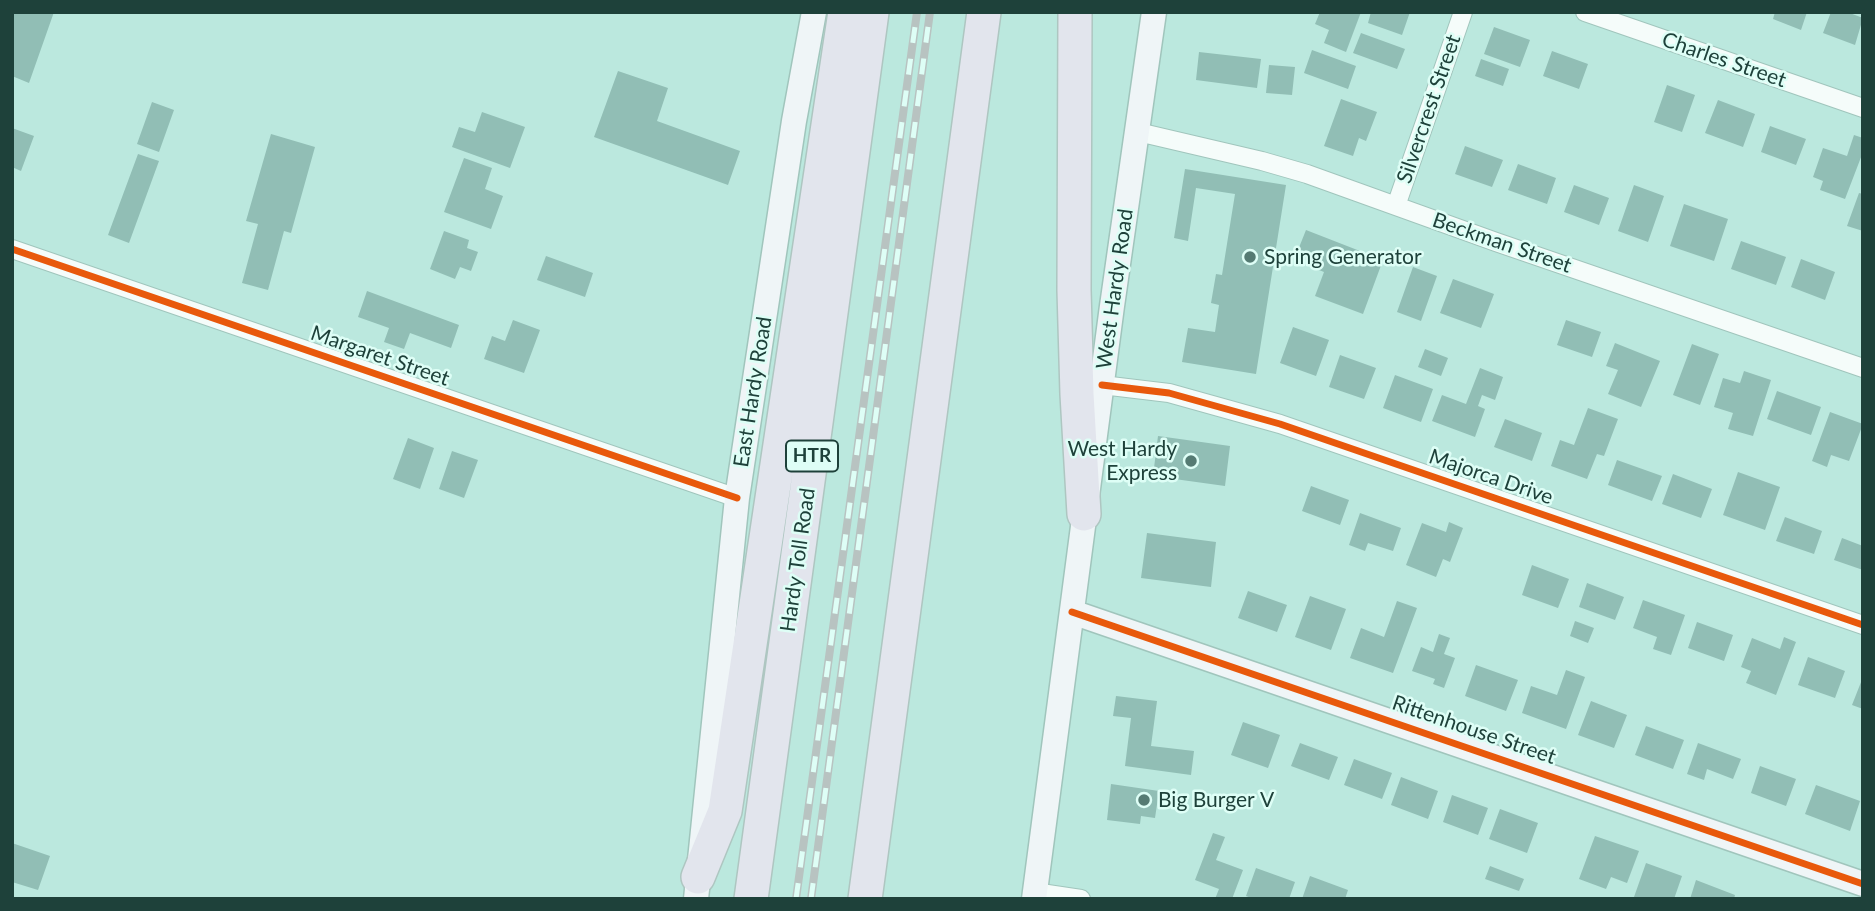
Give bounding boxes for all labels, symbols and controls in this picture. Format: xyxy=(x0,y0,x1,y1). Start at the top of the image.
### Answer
street label: Charles Street xyxy=(1659,27,1789,93)
street label: Silvercrest Street xyxy=(1392,31,1466,187)
street label: West Hardy Road xyxy=(1091,207,1139,371)
street label: Beckman Street xyxy=(1429,207,1575,279)
place label: Spring Generator xyxy=(1264,244,1422,270)
marker: Spring Generator xyxy=(1242,249,1258,265)
street label: East Hardy Road xyxy=(729,315,777,469)
street label: Margaret Street xyxy=(307,321,453,391)
place label: West Hardy Express xyxy=(1067,436,1177,486)
road number: HTR xyxy=(786,440,838,471)
street label: Majorca Drive xyxy=(1426,444,1556,510)
marker: West Hardy Express xyxy=(1183,453,1199,469)
street label: Hardy Toll Road xyxy=(775,486,821,634)
street label: Rittenhouse Street xyxy=(1389,690,1559,770)
place label: Big Burger V xyxy=(1158,787,1274,813)
marker: Big Burger V xyxy=(1136,792,1152,808)

